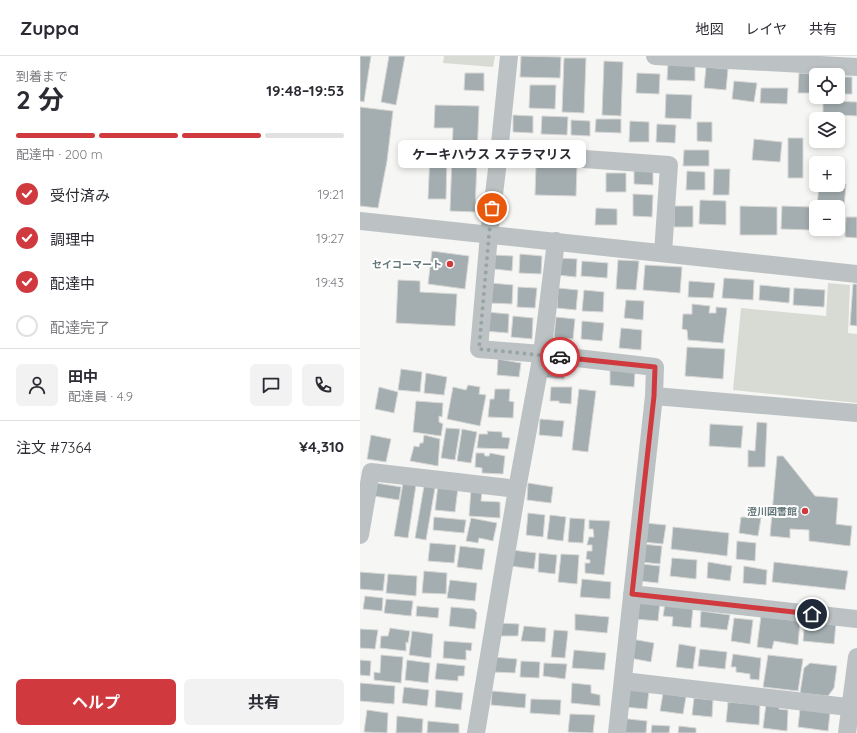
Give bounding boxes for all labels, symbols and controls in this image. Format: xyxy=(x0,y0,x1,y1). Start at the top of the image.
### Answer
text: Zuppa xyxy=(20,16,79,40)
text: 地図 xyxy=(695,20,723,38)
text: レイヤ xyxy=(745,20,787,38)
text: 共有 xyxy=(809,20,837,38)
text: 到着まで xyxy=(16,68,68,84)
map controls xyxy=(809,68,845,236)
button: locate xyxy=(809,68,845,104)
text: 19:48–19:53 xyxy=(266,81,344,100)
text: 2 分 xyxy=(16,83,64,116)
button: layers xyxy=(809,112,845,148)
callout: ケーキハウス ステラマリス xyxy=(398,140,586,168)
text: 配達中 · 200 m xyxy=(16,146,103,162)
text: ケーキハウス ステラマリス xyxy=(412,146,572,162)
button: + xyxy=(809,156,845,192)
icon: check xyxy=(16,183,38,205)
text: 受付済み xyxy=(50,186,110,205)
text: 19:21 xyxy=(317,186,344,202)
pin xyxy=(475,191,509,225)
icon: bag xyxy=(481,197,503,219)
button: − xyxy=(809,200,845,236)
icon: check xyxy=(16,227,38,249)
text: 調理中 xyxy=(50,230,95,249)
text: 19:27 xyxy=(316,230,344,246)
place label: セイコーマート xyxy=(372,258,442,271)
marker: セイコーマート xyxy=(445,259,455,269)
icon: check xyxy=(16,271,38,293)
text: 配達中 xyxy=(50,274,95,293)
text: 19:43 xyxy=(316,274,344,290)
text: 配達完了 xyxy=(50,318,110,337)
courier xyxy=(540,337,580,377)
icon: car xyxy=(549,346,571,368)
button: person xyxy=(16,364,58,406)
button: chat xyxy=(250,364,292,406)
button: phone xyxy=(302,364,344,406)
text: 田中 xyxy=(68,367,98,386)
text: 配達員 · 4.9 xyxy=(68,388,133,404)
text: ¥4,310 xyxy=(299,437,344,456)
text: 注文 #7364 xyxy=(16,438,92,457)
place label: 澄川図書館 xyxy=(747,505,797,518)
marker: 澄川図書館 xyxy=(800,506,810,516)
pin xyxy=(795,597,829,631)
icon: home xyxy=(801,603,823,625)
button: ヘルプ xyxy=(16,679,176,725)
button: 共有 xyxy=(184,679,344,725)

